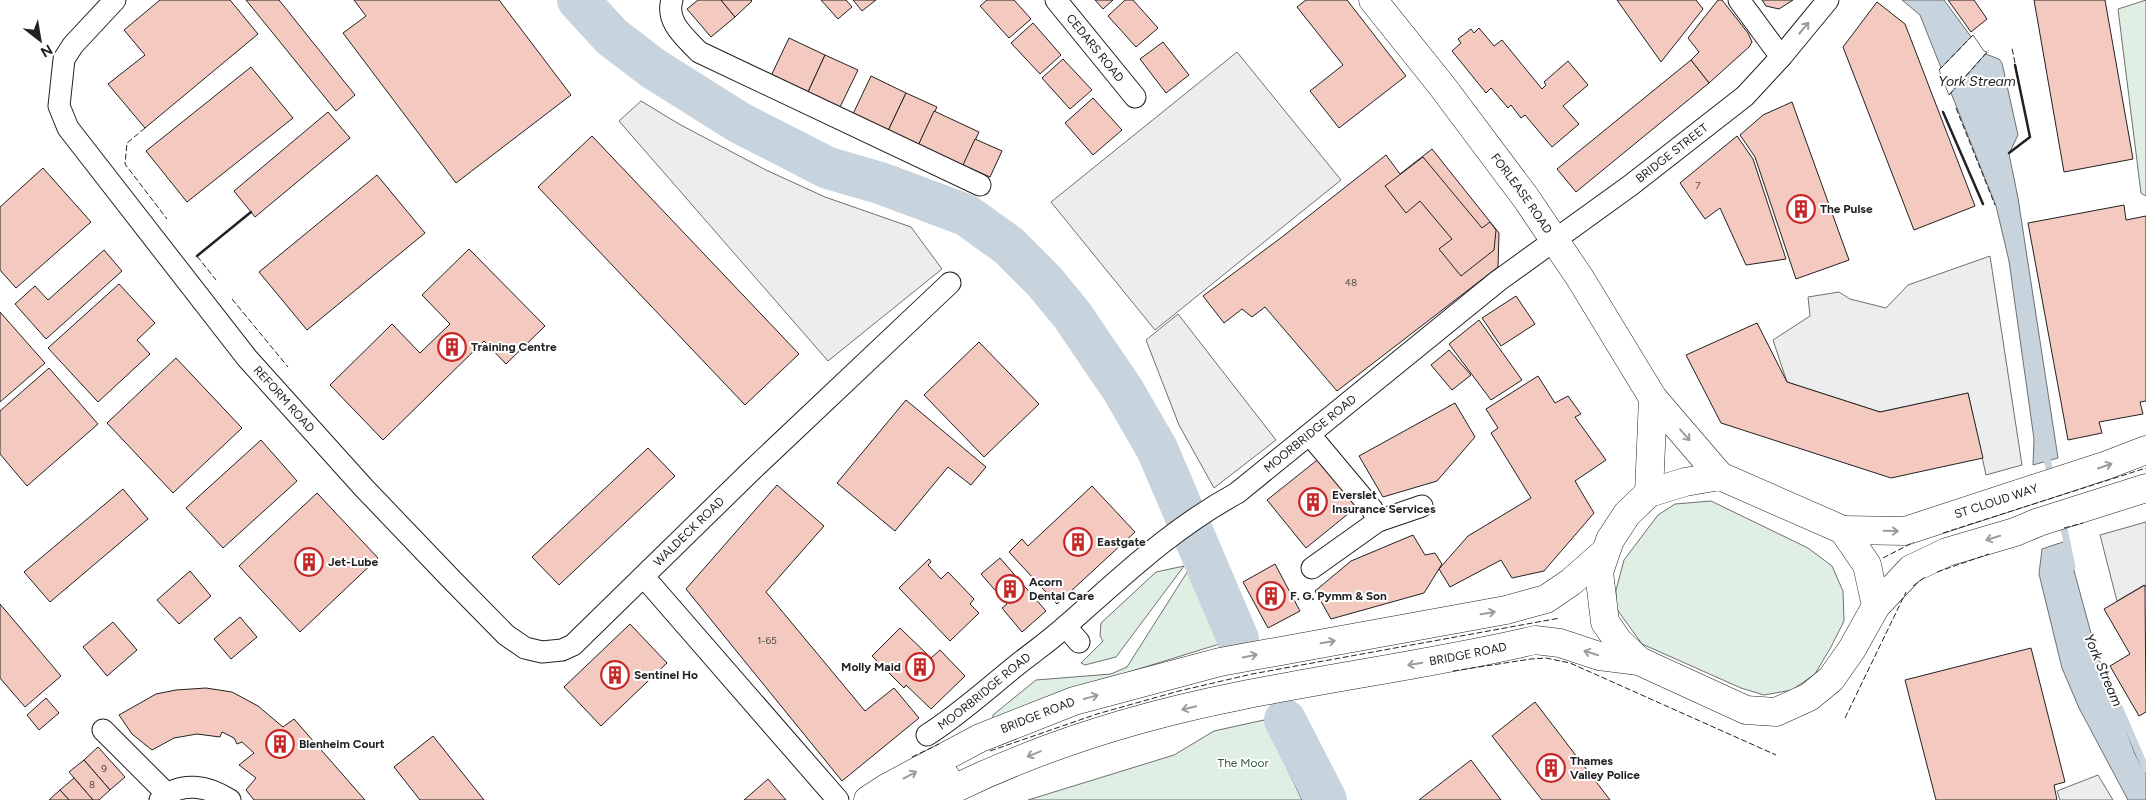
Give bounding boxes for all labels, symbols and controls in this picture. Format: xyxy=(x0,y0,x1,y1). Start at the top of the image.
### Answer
street label: CEDARS ROAD xyxy=(1063,11,1127,85)
north arrow xyxy=(15,15,65,65)
one-way arrow xyxy=(1799,22,1810,35)
text: N xyxy=(37,41,55,61)
water label: York Stream xyxy=(1938,73,2016,90)
street label: BRIDGE STREET xyxy=(1633,120,1711,186)
street label: FORLEASE ROAD xyxy=(1488,151,1555,236)
house number: 7 xyxy=(1695,179,1701,192)
building icon: The Pulse xyxy=(1786,194,1816,224)
place label: The Pulse xyxy=(1820,202,1873,216)
house number: 48 xyxy=(1345,276,1357,289)
building icon: Training Centre xyxy=(437,332,467,362)
place label: Training Centre xyxy=(471,340,557,354)
street label: REFORM ROAD xyxy=(251,363,317,435)
street label: MOORBRIDGE ROAD xyxy=(1261,392,1359,475)
one-way arrow xyxy=(1679,429,1691,442)
one-way arrow xyxy=(2097,461,2112,470)
street label: ST CLOUD WAY xyxy=(1953,481,2041,521)
building icon: Everslet Insurance Services xyxy=(1298,487,1328,517)
place label: Everslet Insurance Services xyxy=(1332,488,1436,516)
street label: WALDECK ROAD xyxy=(651,494,727,569)
one-way arrow xyxy=(1883,526,1899,536)
building icon: Eastgate xyxy=(1063,527,1093,557)
one-way arrow xyxy=(1985,534,2001,544)
place label: Eastgate xyxy=(1097,535,1146,549)
building icon: Jet-Lube xyxy=(294,547,324,577)
place label: Jet-Lube xyxy=(328,555,378,569)
building icon: Acorn Dental Care xyxy=(995,574,1025,604)
place label: Acorn Dental Care xyxy=(1029,575,1094,603)
building icon: F. G. Pymm & Son xyxy=(1256,581,1286,611)
place label: F. G. Pymm & Son xyxy=(1290,589,1387,603)
one-way arrow xyxy=(1480,607,1496,617)
water label: York Stream xyxy=(2080,631,2126,709)
house number: 1-65 xyxy=(757,634,777,647)
one-way arrow xyxy=(1320,636,1336,646)
street label: BRIDGE ROAD xyxy=(1428,640,1508,669)
one-way arrow xyxy=(1583,648,1599,657)
street label: MOORBRIDGE ROAD xyxy=(935,650,1033,733)
one-way arrow xyxy=(1242,651,1258,660)
building icon: Molly Maid xyxy=(905,652,935,682)
one-way arrow xyxy=(1407,659,1423,669)
building icon: Sentinel Ho xyxy=(600,660,630,690)
place label: Molly Maid xyxy=(841,660,901,674)
place label: Sentinel Ho xyxy=(634,668,698,682)
one-way arrow xyxy=(1082,691,1098,701)
street label: BRIDGE ROAD xyxy=(998,694,1077,736)
one-way arrow xyxy=(1182,704,1198,713)
building icon: Blenheim Court xyxy=(265,729,295,759)
place label: Blenheim Court xyxy=(299,737,385,751)
one-way arrow xyxy=(1026,751,1041,760)
building icon: Thames Valley Police xyxy=(1536,753,1566,783)
place label: Thames Valley Police xyxy=(1570,754,1640,782)
park label: The Moor xyxy=(1218,756,1268,770)
house number: 9 xyxy=(101,762,107,775)
one-way arrow xyxy=(902,770,917,779)
house number: 8 xyxy=(89,778,95,791)

